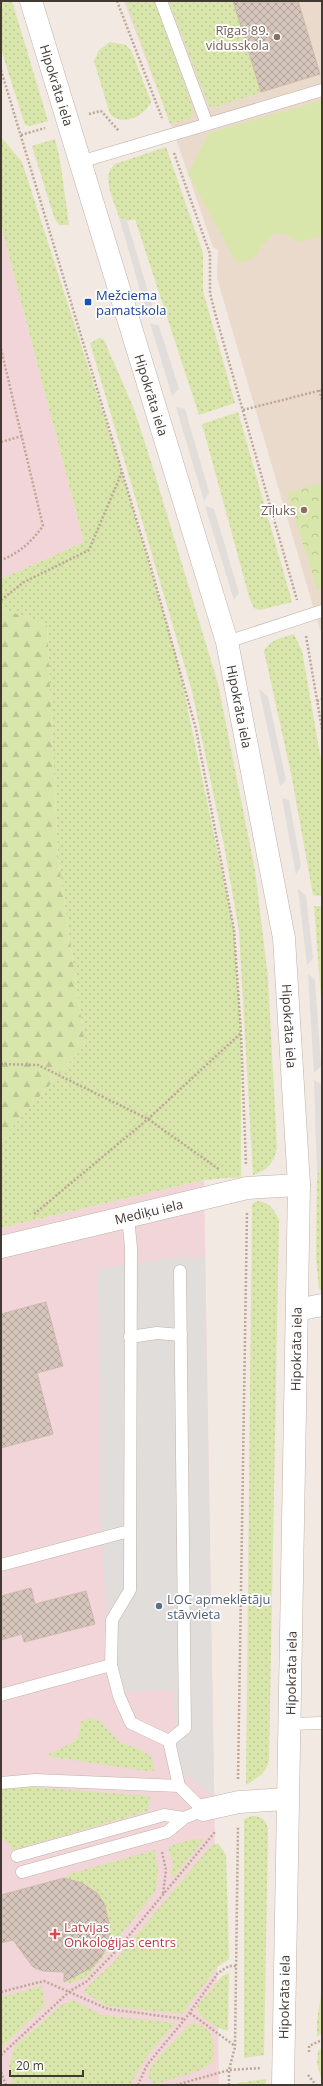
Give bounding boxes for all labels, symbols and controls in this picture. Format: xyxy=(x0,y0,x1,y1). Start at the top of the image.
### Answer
place label: Rīgas 89. vidusskola xyxy=(206,21,269,54)
marker: Rīgas 89. vidusskola xyxy=(272,32,282,42)
street label: Hipokrāta iela xyxy=(36,42,78,128)
place label: Mežciema pamatskola xyxy=(96,286,166,319)
marker: Mežciema pamatskola xyxy=(83,297,93,307)
street label: Hipokrāta iela xyxy=(131,352,172,438)
place label: Zīļuks xyxy=(261,501,296,519)
marker: Zīļuks xyxy=(299,505,309,515)
street label: Hipokrāta iela xyxy=(223,663,256,750)
street label: Hipokrāta iela xyxy=(278,983,301,1069)
street label: Mediķu iela xyxy=(113,1195,185,1228)
street label: Hipokrāta iela xyxy=(286,1307,306,1391)
place label: LOC apmeklētāju stāvvieta xyxy=(167,1590,271,1623)
marker: LOC apmeklētāju stāvvieta xyxy=(154,1601,164,1611)
street label: Hipokrāta iela xyxy=(281,1631,301,1715)
place label: Latvijas Onkoloģijas centrs xyxy=(64,1918,176,1951)
marker: Latvijas Onkoloģijas centrs xyxy=(49,1928,61,1940)
street label: Hipokrāta iela xyxy=(274,1955,294,2039)
scale bar xyxy=(10,2052,83,2078)
text: 20 m xyxy=(16,2057,44,2074)

